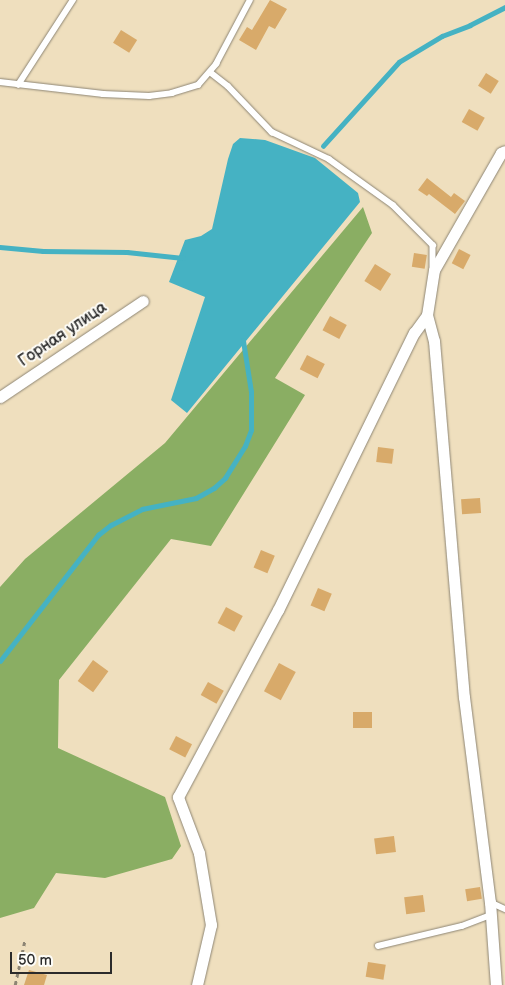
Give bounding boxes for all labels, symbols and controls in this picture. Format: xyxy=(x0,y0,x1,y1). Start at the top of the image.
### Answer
street label: Горная улица xyxy=(15,298,111,372)
scale bar xyxy=(12,942,115,974)
text: 50 m xyxy=(18,951,52,970)

